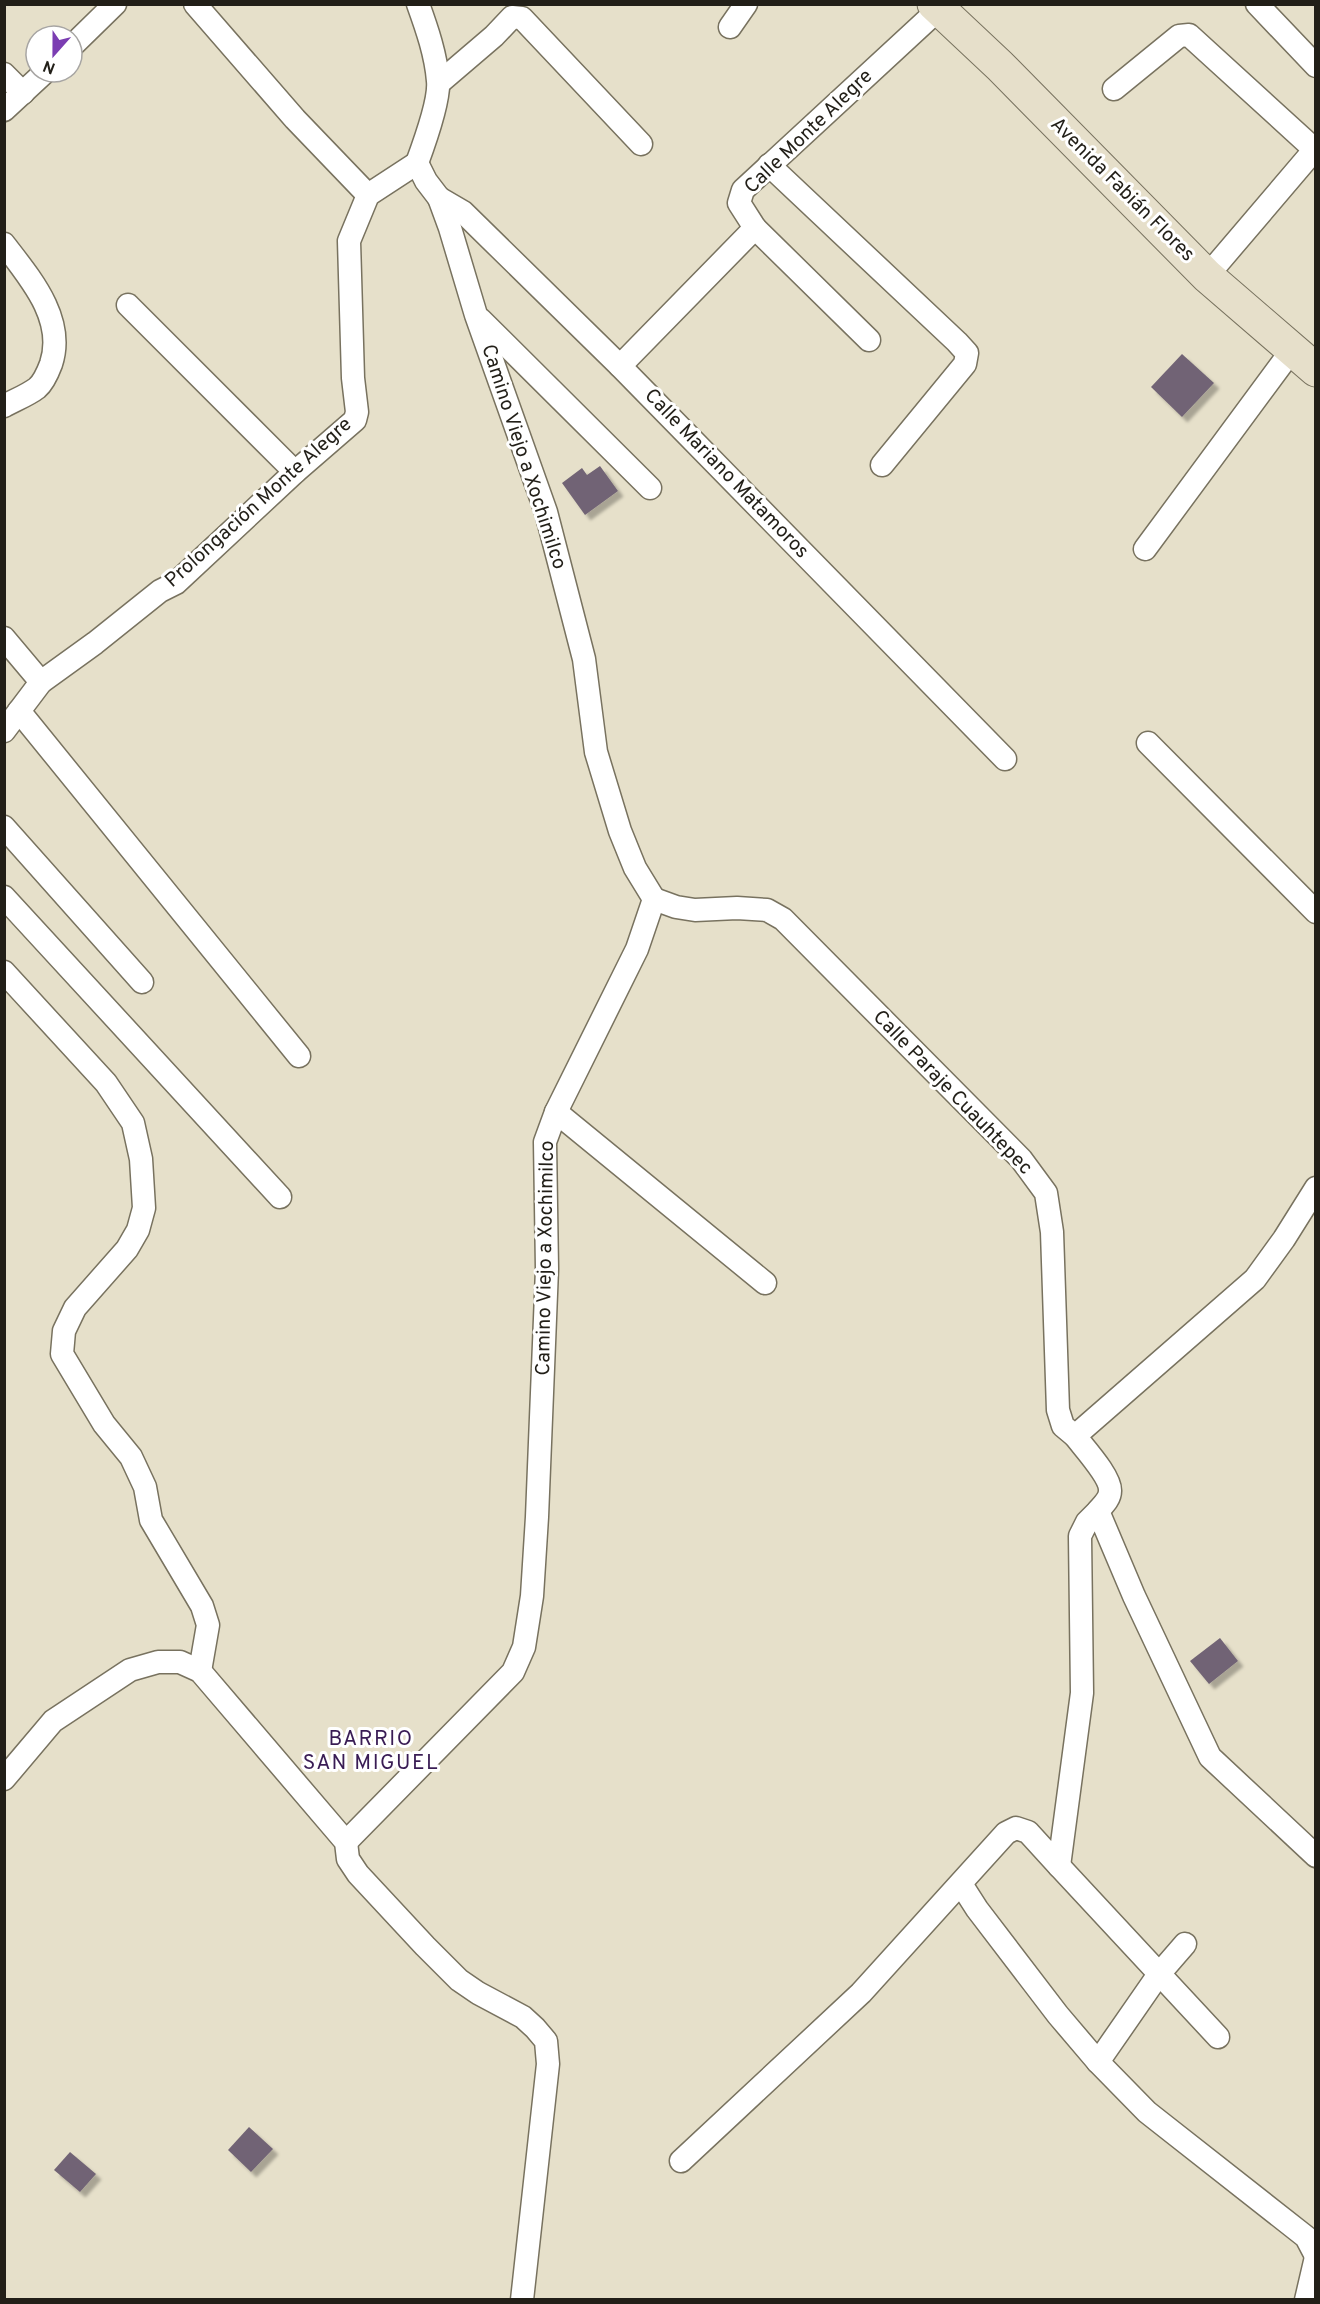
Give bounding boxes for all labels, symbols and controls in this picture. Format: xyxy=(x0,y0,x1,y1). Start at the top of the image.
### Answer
north arrow xyxy=(24,24,84,84)
text: N xyxy=(40,55,58,78)
street label: Calle Monte Alegre xyxy=(739,64,879,200)
street label: Avenida Fabián Flores xyxy=(1044,112,1200,268)
street label: Camino Viejo a Xochimilco xyxy=(474,341,572,573)
street label: Calle Mariano Matamoros xyxy=(638,384,814,564)
street label: Prolongación Monte Alegre xyxy=(160,412,358,594)
street label: Calle Paraje Cuauhtepec xyxy=(866,1005,1038,1181)
street label: Camino Viejo a Xochimilco xyxy=(531,1140,561,1376)
district label: BARRIO SAN MIGUEL xyxy=(303,1726,439,1777)

